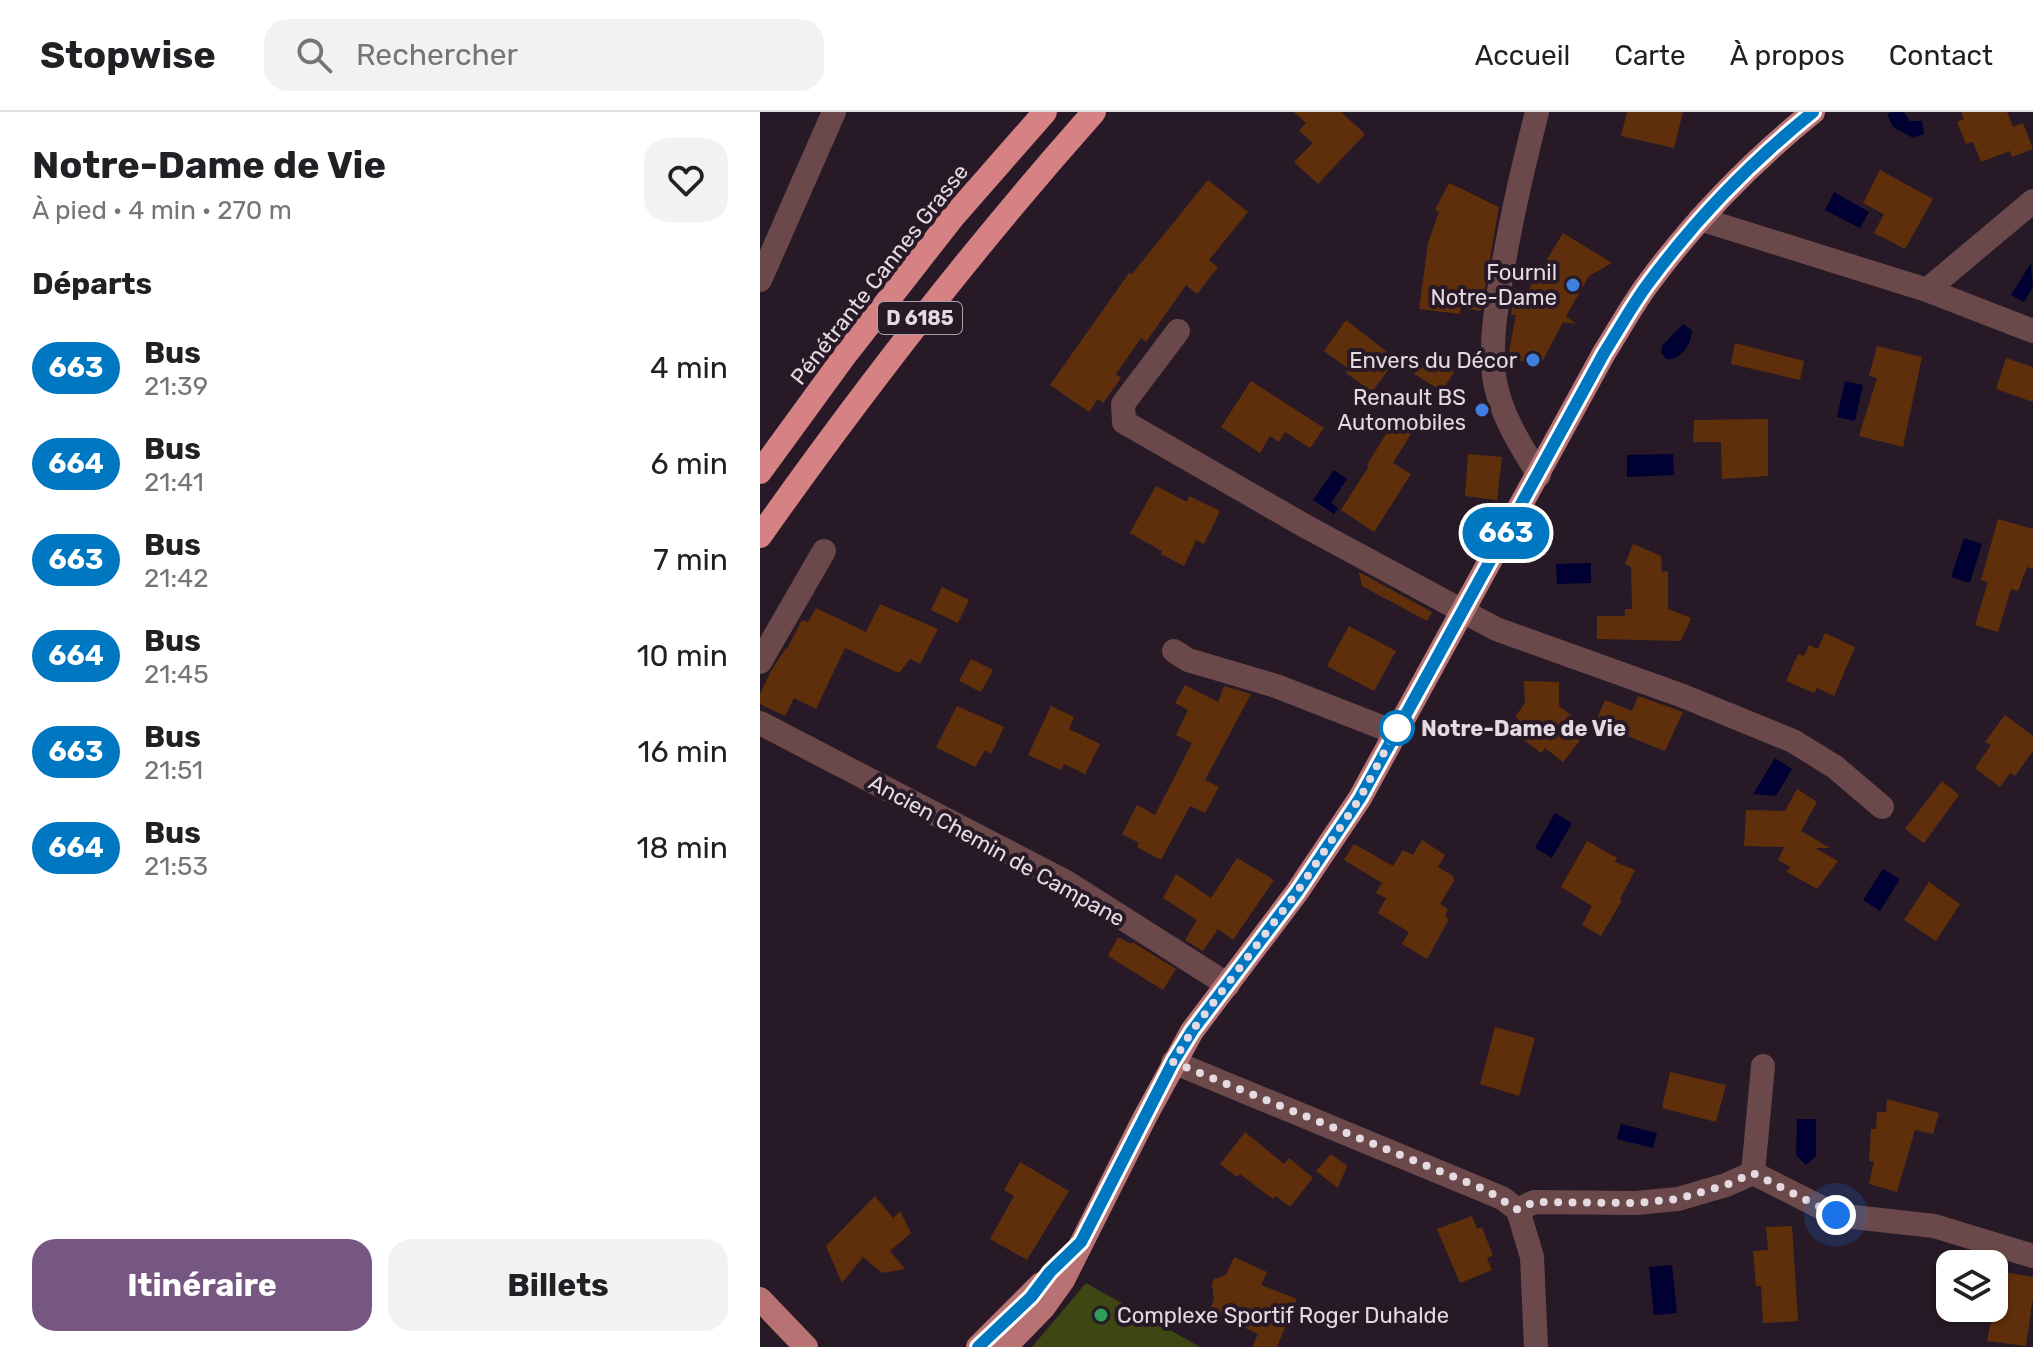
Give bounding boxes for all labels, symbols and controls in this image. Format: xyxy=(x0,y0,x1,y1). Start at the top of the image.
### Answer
search box xyxy=(264,19,824,91)
text: Stopwise xyxy=(40,32,216,78)
icon: search xyxy=(292,33,336,77)
text: Rechercher xyxy=(356,37,518,73)
text: Accueil xyxy=(1475,39,1570,72)
text: Carte xyxy=(1614,39,1686,72)
text: À propos xyxy=(1730,39,1845,72)
text: Contact xyxy=(1889,39,1993,72)
button: heart xyxy=(644,138,728,222)
text: Notre-Dame de Vie xyxy=(32,142,386,188)
street label: Pénétrante Cannes Grasse xyxy=(785,159,974,390)
text: À pied · 4 min · 270 m xyxy=(32,195,292,226)
place label: Fournil Notre-Dame xyxy=(1430,259,1557,311)
text: Départs xyxy=(32,266,152,302)
marker: Fournil Notre-Dame xyxy=(1564,276,1582,294)
road number: D 6185 xyxy=(878,302,962,334)
text: Bus xyxy=(144,335,201,371)
place label: Envers du Décor xyxy=(1349,347,1518,374)
text: 4 min xyxy=(650,350,728,386)
text: 663 xyxy=(49,351,103,384)
marker: Envers du Décor xyxy=(1524,351,1542,369)
text: 21:39 xyxy=(144,371,208,402)
place label: Renault BS Automobiles xyxy=(1337,384,1466,436)
marker: Renault BS Automobiles xyxy=(1473,401,1491,419)
text: Bus xyxy=(144,431,201,467)
text: 6 min xyxy=(650,446,728,482)
text: 664 xyxy=(48,447,104,480)
text: 21:41 xyxy=(144,467,204,498)
line badge: 663 xyxy=(1460,507,1552,559)
text: 663 xyxy=(1479,516,1533,549)
text: Bus xyxy=(144,527,201,563)
text: 7 min xyxy=(653,542,728,578)
text: 663 xyxy=(49,543,103,576)
text: 21:42 xyxy=(144,563,208,594)
text: Bus xyxy=(144,623,201,659)
text: 10 min xyxy=(637,638,728,674)
text: 664 xyxy=(48,639,104,672)
text: 21:45 xyxy=(144,659,209,690)
marker: Notre-Dame de Vie xyxy=(1380,711,1414,745)
place label: Notre-Dame de Vie xyxy=(1421,715,1626,742)
text: Bus xyxy=(144,719,201,755)
text: 16 min xyxy=(638,734,728,770)
text: 663 xyxy=(49,735,103,768)
text: 21:51 xyxy=(144,755,203,786)
street label: Ancien Chemin de Campane xyxy=(864,769,1130,932)
text: Bus xyxy=(144,815,201,851)
text: 18 min xyxy=(637,830,728,866)
text: 664 xyxy=(48,831,104,864)
text: 21:53 xyxy=(144,851,208,882)
your location xyxy=(1816,1195,1856,1235)
button: Itinéraire xyxy=(32,1239,372,1331)
button: Billets xyxy=(388,1239,728,1331)
map controls xyxy=(1936,1250,2008,1322)
button: layers xyxy=(1936,1250,2008,1322)
place label: Complexe Sportif Roger Duhalde xyxy=(1117,1302,1449,1329)
marker: Complexe Sportif Roger Duhalde xyxy=(1092,1306,1110,1324)

